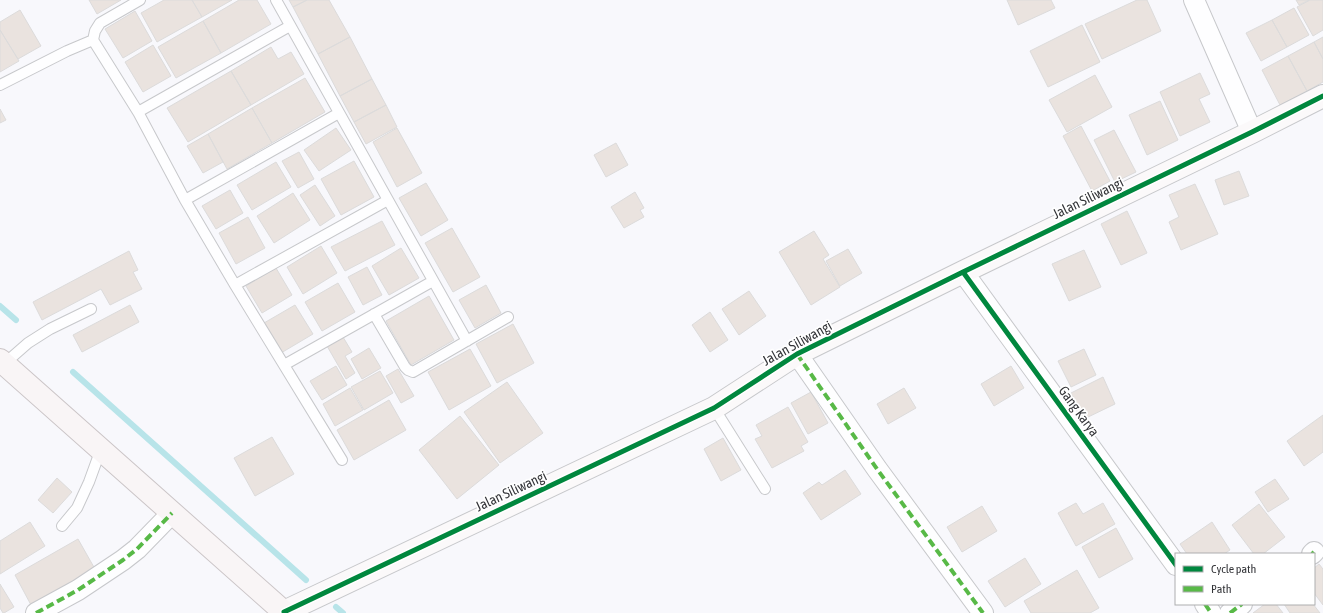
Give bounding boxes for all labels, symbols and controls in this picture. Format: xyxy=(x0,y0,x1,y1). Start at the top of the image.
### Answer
street label: Jalan Siliwangi xyxy=(1050,174,1126,222)
street label: Jalan Siliwangi xyxy=(760,317,834,369)
street label: Gang Karya xyxy=(1055,383,1103,439)
street label: Jalan Siliwangi xyxy=(473,468,549,514)
legend xyxy=(1175,553,1315,605)
text: Cycle path xyxy=(1211,562,1256,576)
text: Path xyxy=(1211,582,1232,596)

